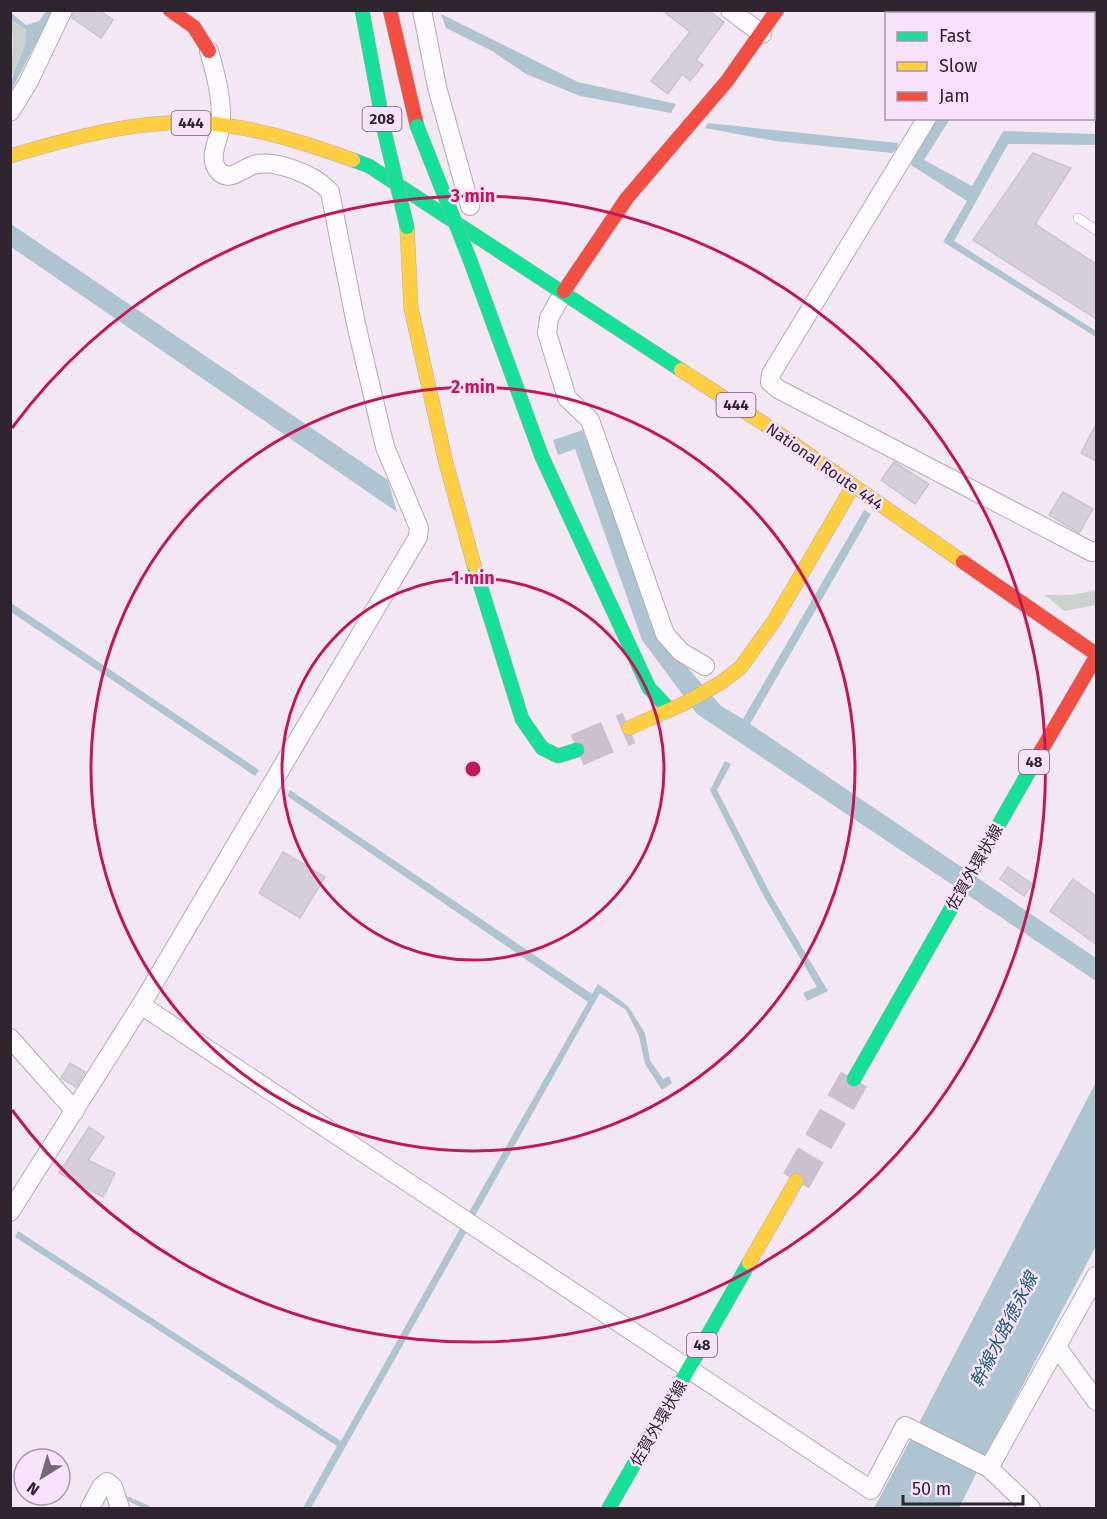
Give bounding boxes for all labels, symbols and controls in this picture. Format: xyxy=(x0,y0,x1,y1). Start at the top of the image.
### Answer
legend xyxy=(885,12,1095,120)
text: Fast xyxy=(939,25,972,47)
text: Slow xyxy=(939,55,978,77)
text: Jam xyxy=(939,85,970,107)
road number: 208 xyxy=(362,107,401,131)
road number: 444 xyxy=(172,111,210,135)
text: 3 min xyxy=(450,185,495,207)
text: 2 min xyxy=(451,376,495,398)
road number: 444 xyxy=(716,393,756,417)
street label: National Route 444 xyxy=(763,419,887,514)
text: 1 min xyxy=(451,567,495,589)
road number: 48 xyxy=(1019,750,1049,774)
centre of rings xyxy=(463,759,483,779)
street label: 佐賀外環状線 xyxy=(942,821,1007,914)
water label: 幹線水路徳永線 xyxy=(966,1267,1043,1391)
road number: 48 xyxy=(687,1333,717,1357)
street label: 佐賀外環状線 xyxy=(626,1377,691,1470)
north arrow xyxy=(12,1447,72,1507)
scale bar xyxy=(903,1468,1023,1506)
text: N xyxy=(23,1478,43,1499)
text: 50 m xyxy=(912,1478,951,1500)

